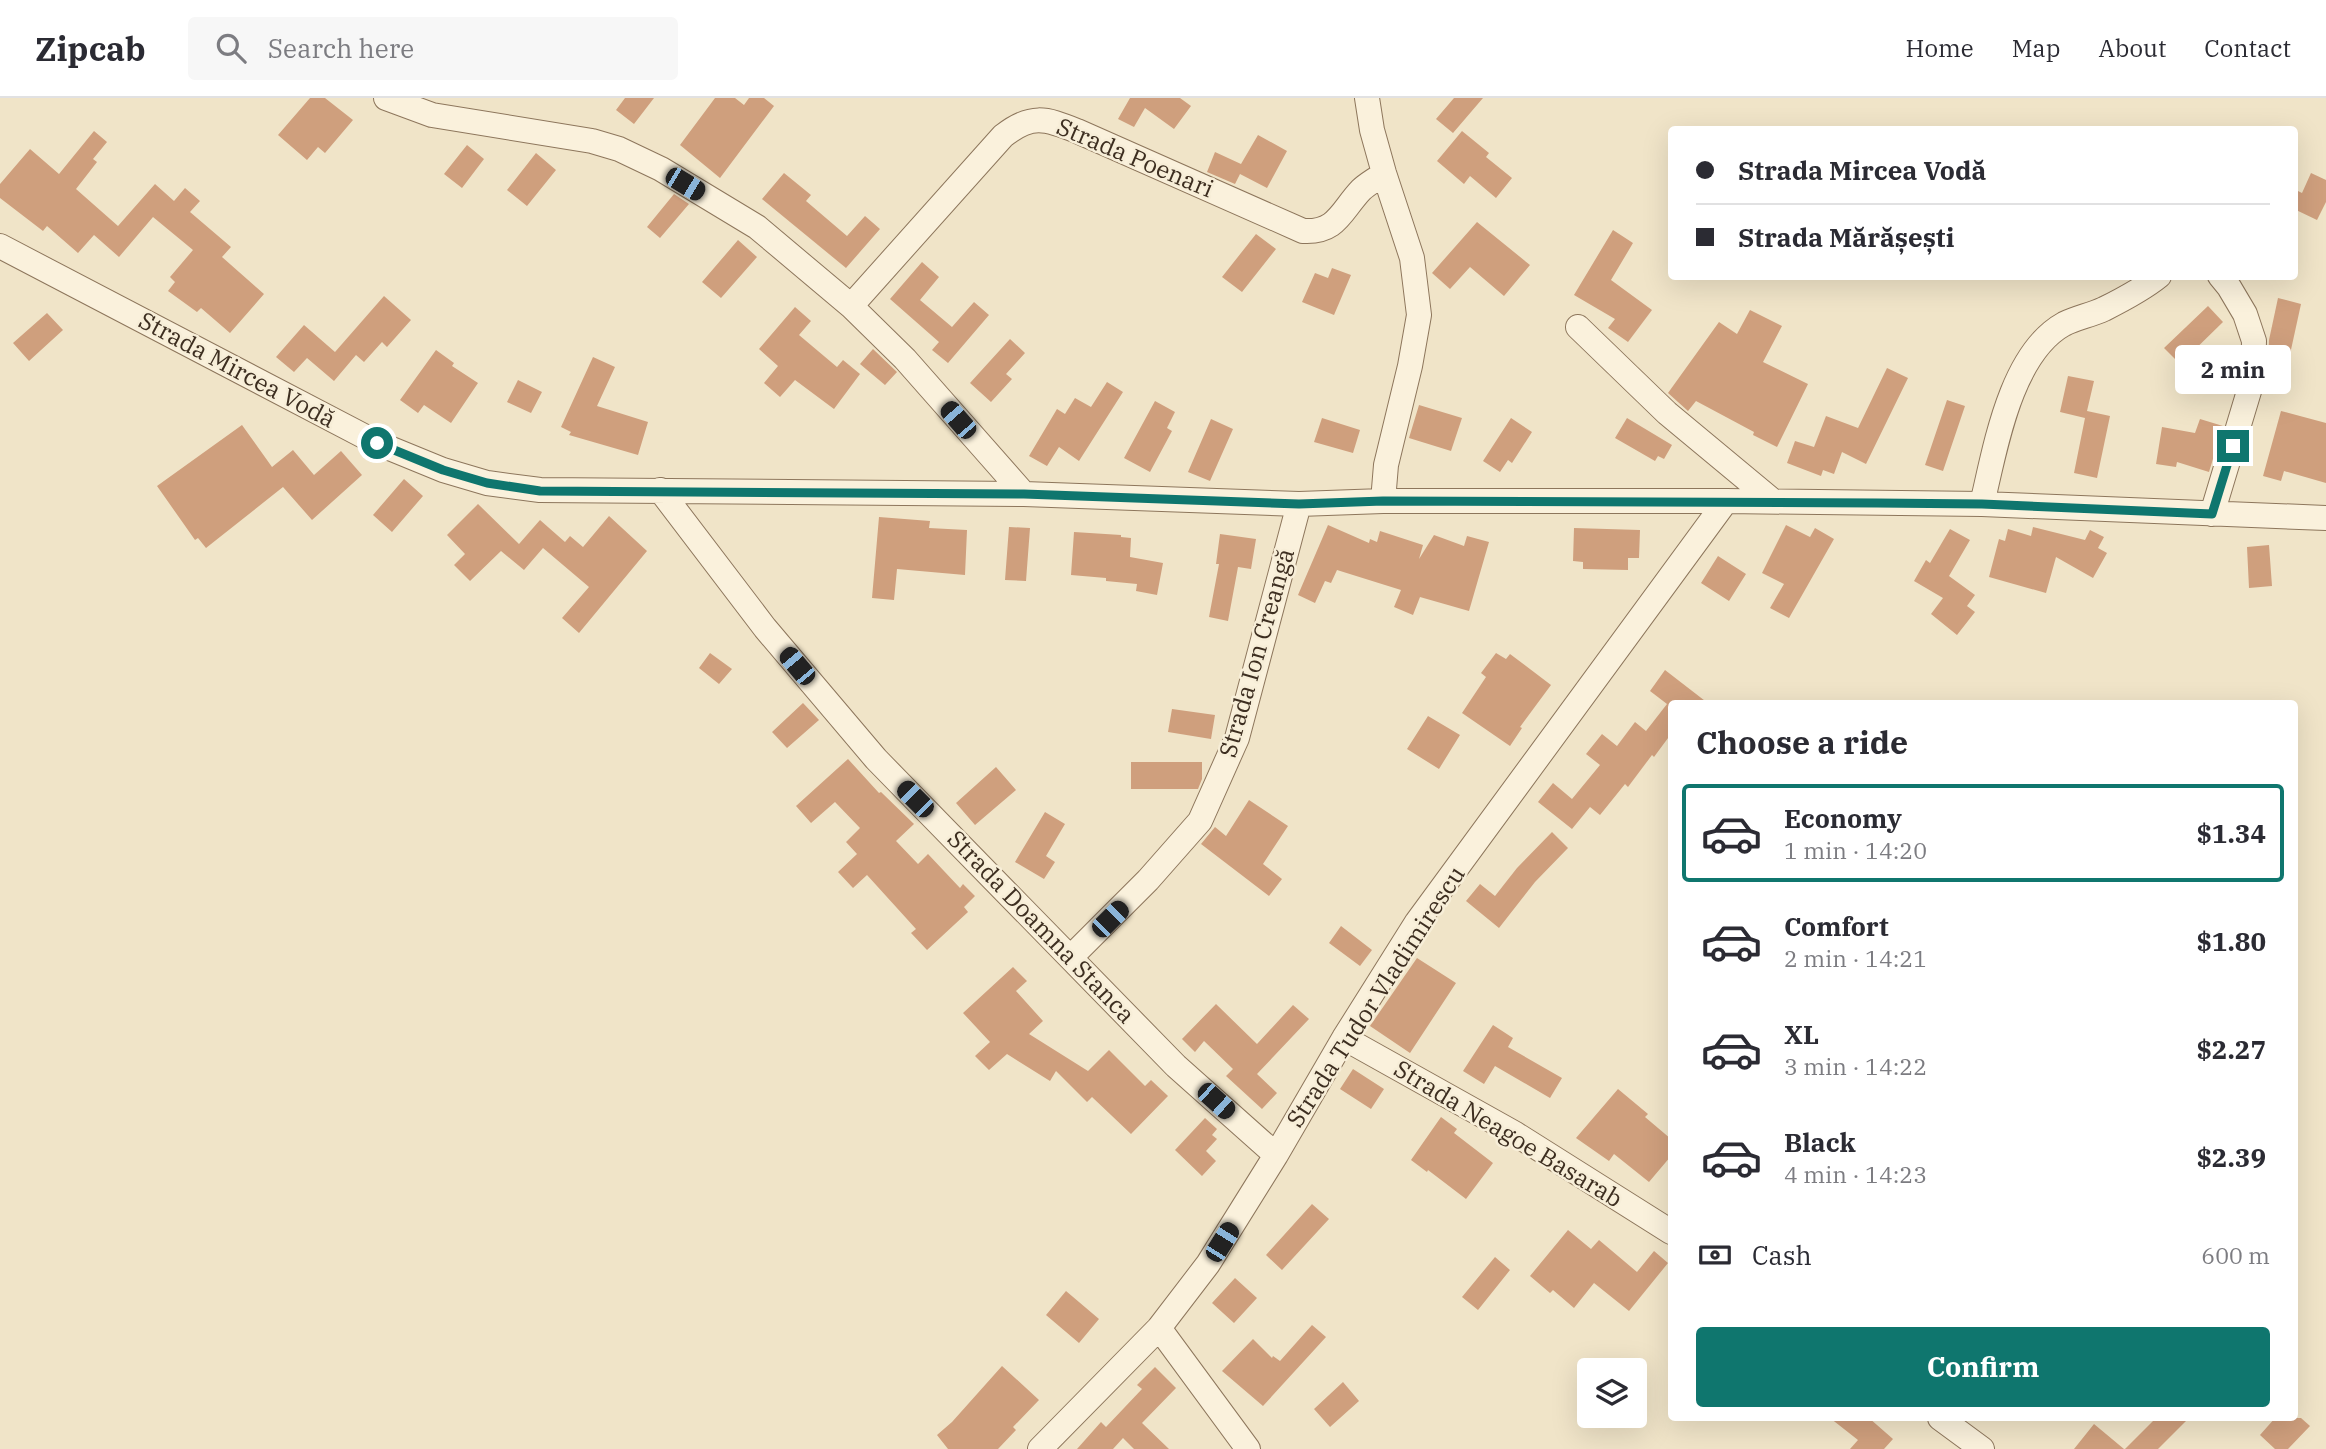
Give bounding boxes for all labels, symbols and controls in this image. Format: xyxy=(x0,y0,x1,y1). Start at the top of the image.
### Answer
search box xyxy=(188,17,678,80)
text: Zipcab xyxy=(35,27,146,70)
icon: search xyxy=(212,29,250,67)
text: Search here xyxy=(268,31,414,65)
text: Home xyxy=(1906,32,1974,64)
text: Map xyxy=(2012,32,2060,64)
text: About xyxy=(2098,32,2166,64)
text: Contact xyxy=(2204,32,2291,64)
street label: Strada Poenari xyxy=(1052,110,1219,205)
text: Strada Mircea Vodă xyxy=(1738,153,1986,187)
car xyxy=(662,164,709,204)
text: Strada Mărășești xyxy=(1738,220,1954,254)
street label: Strada Mircea Vodă xyxy=(133,304,342,435)
callout: 2 min xyxy=(2175,344,2291,394)
text: 2 min xyxy=(2201,354,2265,384)
car xyxy=(937,397,980,443)
route start xyxy=(361,427,393,459)
route end xyxy=(2217,430,2249,462)
street label: Strada Ion Creangă xyxy=(1211,545,1301,761)
car xyxy=(776,643,819,689)
text: Choose a ride xyxy=(1696,721,1908,763)
car xyxy=(893,777,938,821)
text: Economy xyxy=(1784,801,1902,835)
icon: car xyxy=(1700,802,1763,865)
text: $1.34 xyxy=(2196,816,2266,850)
street label: Strada Doamna Stanca xyxy=(941,823,1142,1030)
text: 1 min · 14:20 xyxy=(1784,835,1927,865)
street label: Strada Tudor Vladimirescu xyxy=(1279,860,1472,1133)
car xyxy=(1088,897,1133,941)
text: Comfort xyxy=(1784,909,1889,943)
icon: car xyxy=(1700,910,1763,973)
text: $1.80 xyxy=(2196,924,2266,958)
text: 2 min · 14:21 xyxy=(1784,943,1927,973)
text: XL xyxy=(1784,1017,1819,1051)
icon: car xyxy=(1700,1018,1763,1081)
text: $2.27 xyxy=(2196,1032,2266,1066)
text: 3 min · 14:22 xyxy=(1784,1051,1927,1081)
street label: Strada Neagoe Basarab xyxy=(1388,1052,1629,1214)
car xyxy=(1194,1079,1239,1123)
text: Black xyxy=(1784,1125,1856,1159)
icon: car xyxy=(1700,1126,1763,1189)
text: $2.39 xyxy=(2196,1140,2266,1174)
text: 4 min · 14:23 xyxy=(1784,1159,1927,1189)
car xyxy=(1202,1219,1243,1265)
icon: cash xyxy=(1696,1236,1734,1274)
text: Cash xyxy=(1752,1238,1812,1272)
text: 600 m xyxy=(2201,1240,2270,1270)
button: Confirm xyxy=(1696,1327,2270,1407)
map controls xyxy=(1577,1358,1647,1428)
button: layers xyxy=(1577,1358,1647,1428)

